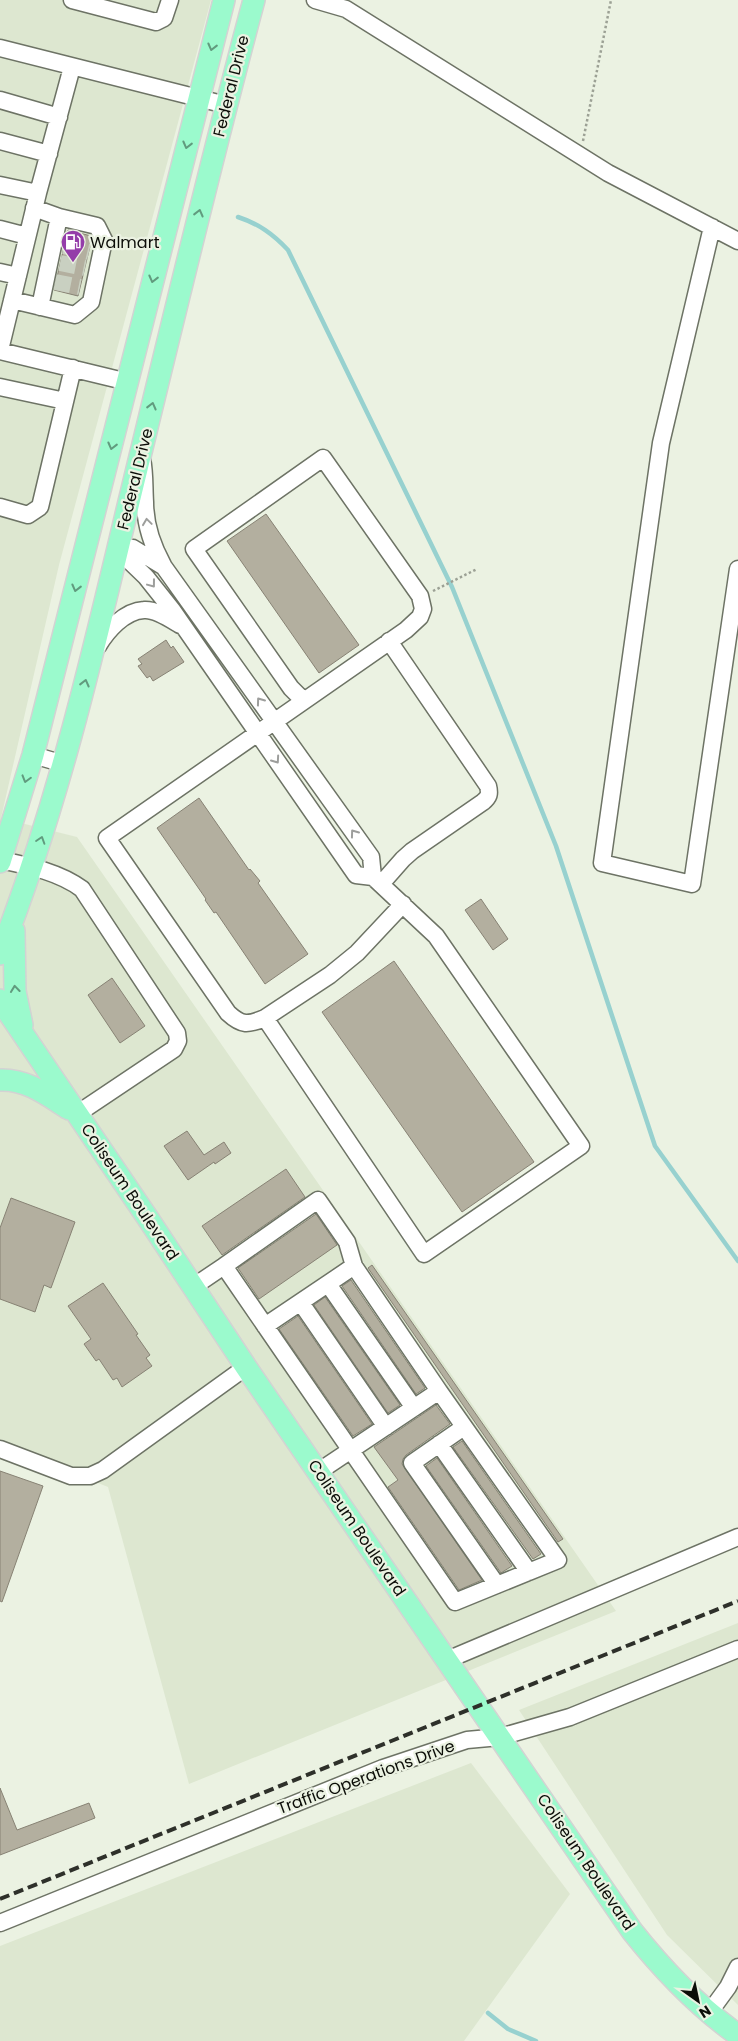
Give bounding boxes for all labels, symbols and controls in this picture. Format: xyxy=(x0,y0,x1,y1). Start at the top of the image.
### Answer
street label: Federal Drive xyxy=(207,33,255,139)
one-way arrow xyxy=(207,43,218,52)
one-way arrow xyxy=(182,141,193,150)
one-way arrow xyxy=(193,209,204,218)
fuel station icon: Walmart xyxy=(60,229,86,263)
place label: Walmart xyxy=(90,231,160,254)
one-way arrow xyxy=(149,274,159,282)
one-way arrow xyxy=(146,401,157,410)
street label: Federal Drive xyxy=(111,426,159,532)
one-way arrow xyxy=(107,441,118,450)
one-way arrow xyxy=(142,518,153,526)
one-way arrow xyxy=(146,578,155,588)
one-way arrow xyxy=(71,584,82,593)
one-way arrow xyxy=(79,678,90,687)
one-way arrow xyxy=(257,697,266,707)
one-way arrow xyxy=(270,754,279,763)
one-way arrow xyxy=(21,775,31,783)
one-way arrow xyxy=(351,830,360,839)
one-way arrow xyxy=(36,836,46,844)
one-way arrow xyxy=(10,985,21,993)
street label: Coliseum Boulevard xyxy=(76,1119,184,1265)
street label: Coliseum Boulevard xyxy=(303,1455,411,1601)
street label: Traffic Operations Drive xyxy=(274,1734,458,1820)
street label: Coliseum Boulevard xyxy=(532,1789,640,1935)
north arrow xyxy=(673,1976,723,2026)
text: N xyxy=(695,2001,715,2023)

